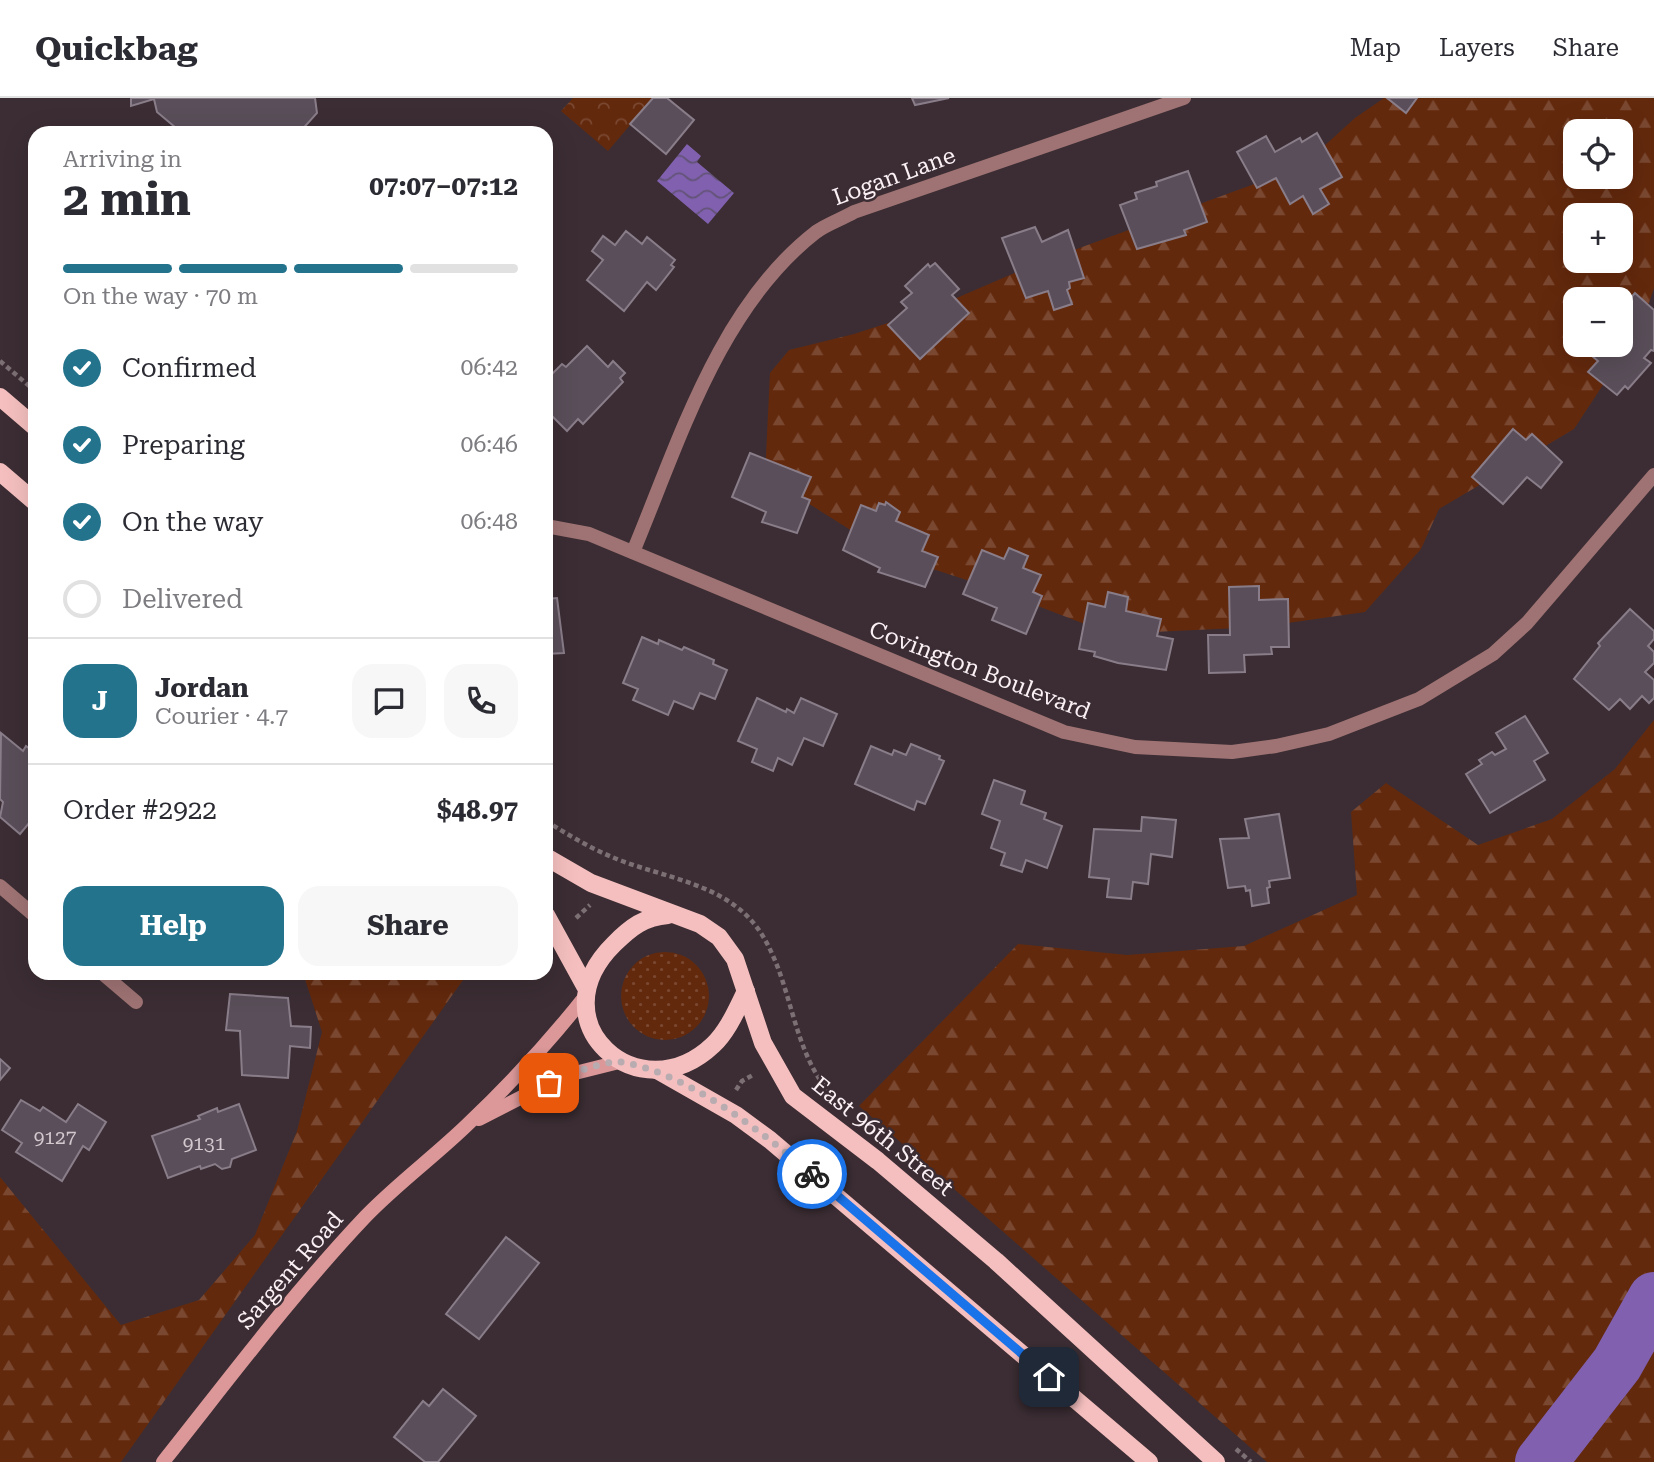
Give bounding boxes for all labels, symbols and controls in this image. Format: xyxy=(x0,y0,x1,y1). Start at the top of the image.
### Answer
text: Quickbag xyxy=(35,29,198,68)
text: Map xyxy=(1350,34,1401,62)
text: Layers xyxy=(1439,34,1515,62)
text: Share xyxy=(1553,34,1619,62)
map controls xyxy=(1563,119,1633,357)
button: locate xyxy=(1563,119,1633,189)
street label: Logan Lane xyxy=(829,142,959,211)
text: Arriving in xyxy=(63,146,182,173)
text: 07:07–07:12 xyxy=(369,171,518,201)
text: 2 min xyxy=(63,172,191,226)
button: + xyxy=(1563,203,1633,273)
text: On the way · 70 m xyxy=(63,283,258,310)
button: − xyxy=(1563,287,1633,357)
icon: check xyxy=(63,349,101,387)
text: Confirmed xyxy=(122,353,257,383)
text: 06:42 xyxy=(461,354,518,381)
icon: check xyxy=(63,426,101,464)
text: Preparing xyxy=(122,430,245,460)
text: 06:46 xyxy=(461,431,518,458)
icon: check xyxy=(63,503,101,541)
text: On the way xyxy=(122,507,263,537)
text: 06:48 xyxy=(461,508,518,535)
text: Delivered xyxy=(122,584,243,614)
street label: Covington Boulevard xyxy=(865,616,1095,725)
button: chat xyxy=(352,664,426,738)
button: phone xyxy=(444,664,518,738)
text: Jordan xyxy=(155,673,249,703)
text: J xyxy=(92,686,108,716)
text: Courier · 4.7 xyxy=(155,703,288,730)
text: Order #2922 xyxy=(63,795,217,825)
text: $48.97 xyxy=(437,795,518,825)
button: Help xyxy=(63,886,284,966)
button: Share xyxy=(298,886,518,966)
pin xyxy=(519,1053,579,1113)
icon: bag xyxy=(530,1064,568,1102)
street label: East 96th Street xyxy=(807,1071,959,1202)
house number: 9127 xyxy=(34,1126,77,1149)
house number: 9131 xyxy=(183,1132,225,1155)
courier xyxy=(777,1139,847,1209)
icon: bike xyxy=(793,1155,831,1193)
street label: Sargent Road xyxy=(232,1206,349,1335)
pin xyxy=(1019,1347,1079,1407)
icon: home xyxy=(1030,1358,1068,1396)

